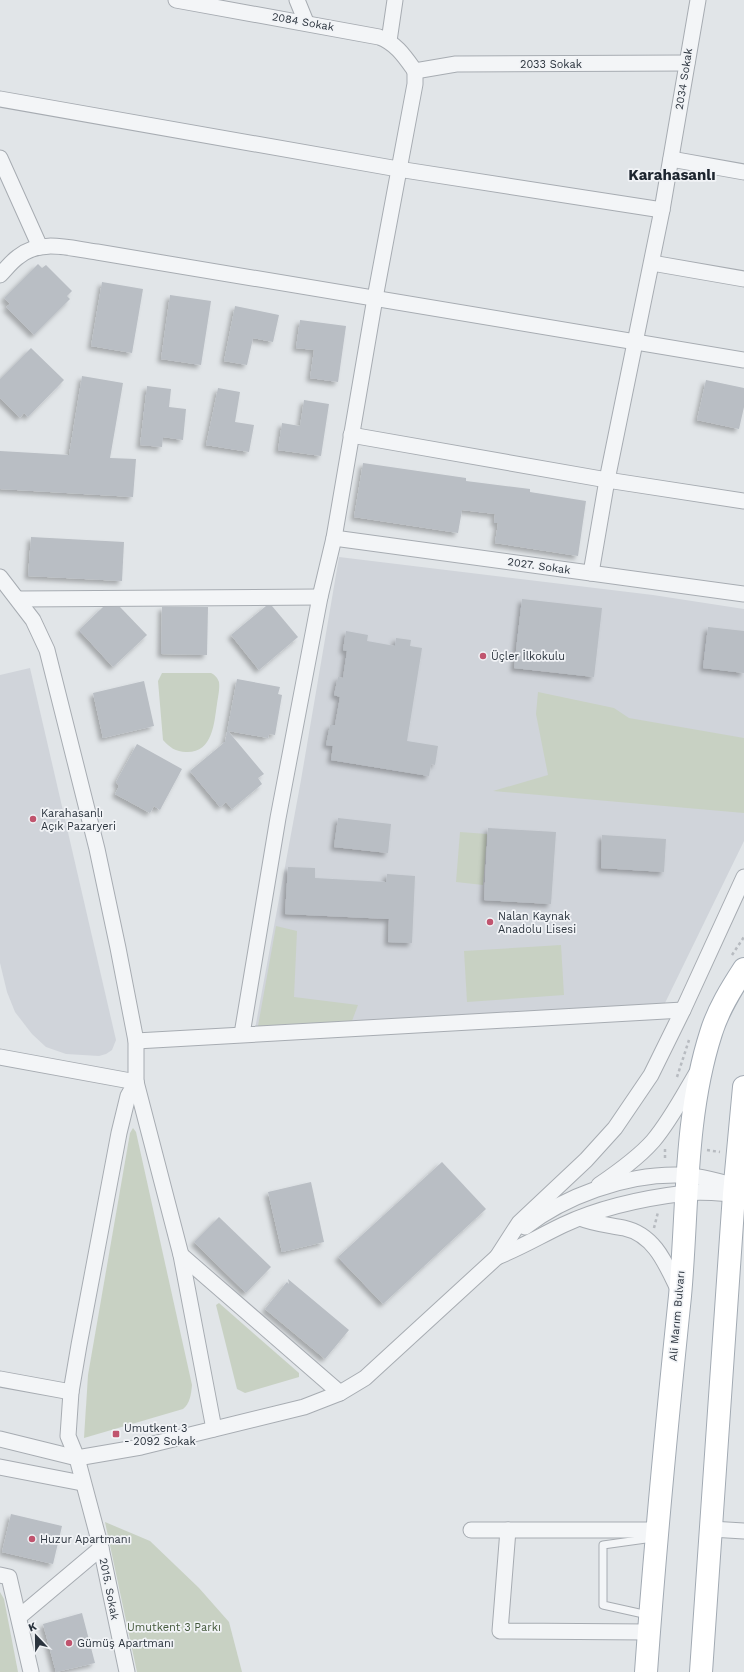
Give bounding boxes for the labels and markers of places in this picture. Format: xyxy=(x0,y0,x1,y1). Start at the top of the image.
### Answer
place label: Üçler İlkokulu xyxy=(491,649,565,663)
marker: Üçler İlkokulu xyxy=(478,651,488,661)
place label: Karahasanlı Açık Pazaryeri xyxy=(41,807,116,833)
marker: Karahasanlı Açık Pazaryeri xyxy=(28,814,38,824)
place label: Nalan Kaynak Anadolu Lisesi xyxy=(498,910,576,936)
marker: Nalan Kaynak Anadolu Lisesi xyxy=(485,917,495,927)
place label: Umutkent 3 - 2092 Sokak xyxy=(124,1422,196,1448)
marker: Umutkent 3 - 2092 Sokak xyxy=(111,1429,121,1439)
place label: Huzur Apartmanı xyxy=(40,1533,131,1546)
marker: Huzur Apartmanı xyxy=(27,1534,37,1544)
place label: Gümüş Apartmanı xyxy=(77,1637,174,1650)
marker: Gümüş Apartmanı xyxy=(64,1638,74,1648)

